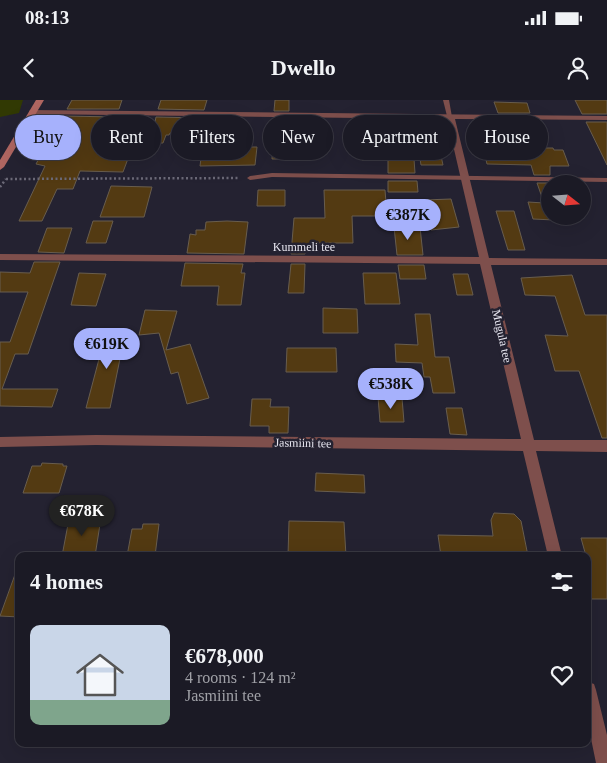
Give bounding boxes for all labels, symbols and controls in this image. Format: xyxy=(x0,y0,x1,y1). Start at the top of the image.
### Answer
text: 08:13 xyxy=(25,7,69,28)
icon: back xyxy=(15,54,43,82)
icon: person xyxy=(564,54,592,82)
text: Dwello xyxy=(271,55,336,80)
chip: Buy xyxy=(15,115,81,160)
chip: Rent xyxy=(91,115,161,160)
chip: Filters xyxy=(171,115,253,160)
chip: New xyxy=(263,115,333,160)
chip: Apartment xyxy=(343,115,456,160)
chip: House xyxy=(466,115,548,160)
north arrow xyxy=(541,175,591,225)
map controls xyxy=(541,175,591,225)
pin: €387K xyxy=(373,198,443,241)
text: €387K xyxy=(386,206,430,223)
street label: Kummeli tee xyxy=(273,240,335,254)
street label: Mugula tee xyxy=(489,308,515,364)
pin: €619K xyxy=(72,328,142,370)
text: €619K xyxy=(85,335,129,352)
pin: €538K xyxy=(356,368,426,410)
text: €538K xyxy=(369,375,413,392)
street label: Jasmiini tee xyxy=(274,436,332,450)
pin: €678K xyxy=(47,494,117,537)
text: €678K xyxy=(60,502,104,519)
icon: filters xyxy=(548,568,576,596)
text: 4 homes xyxy=(30,570,103,594)
text: €678,000 xyxy=(185,644,264,668)
icon: home xyxy=(70,645,130,705)
icon: heart xyxy=(548,661,576,689)
text: 4 rooms · 124 m² xyxy=(185,669,296,686)
text: Jasmiini tee xyxy=(185,687,261,704)

